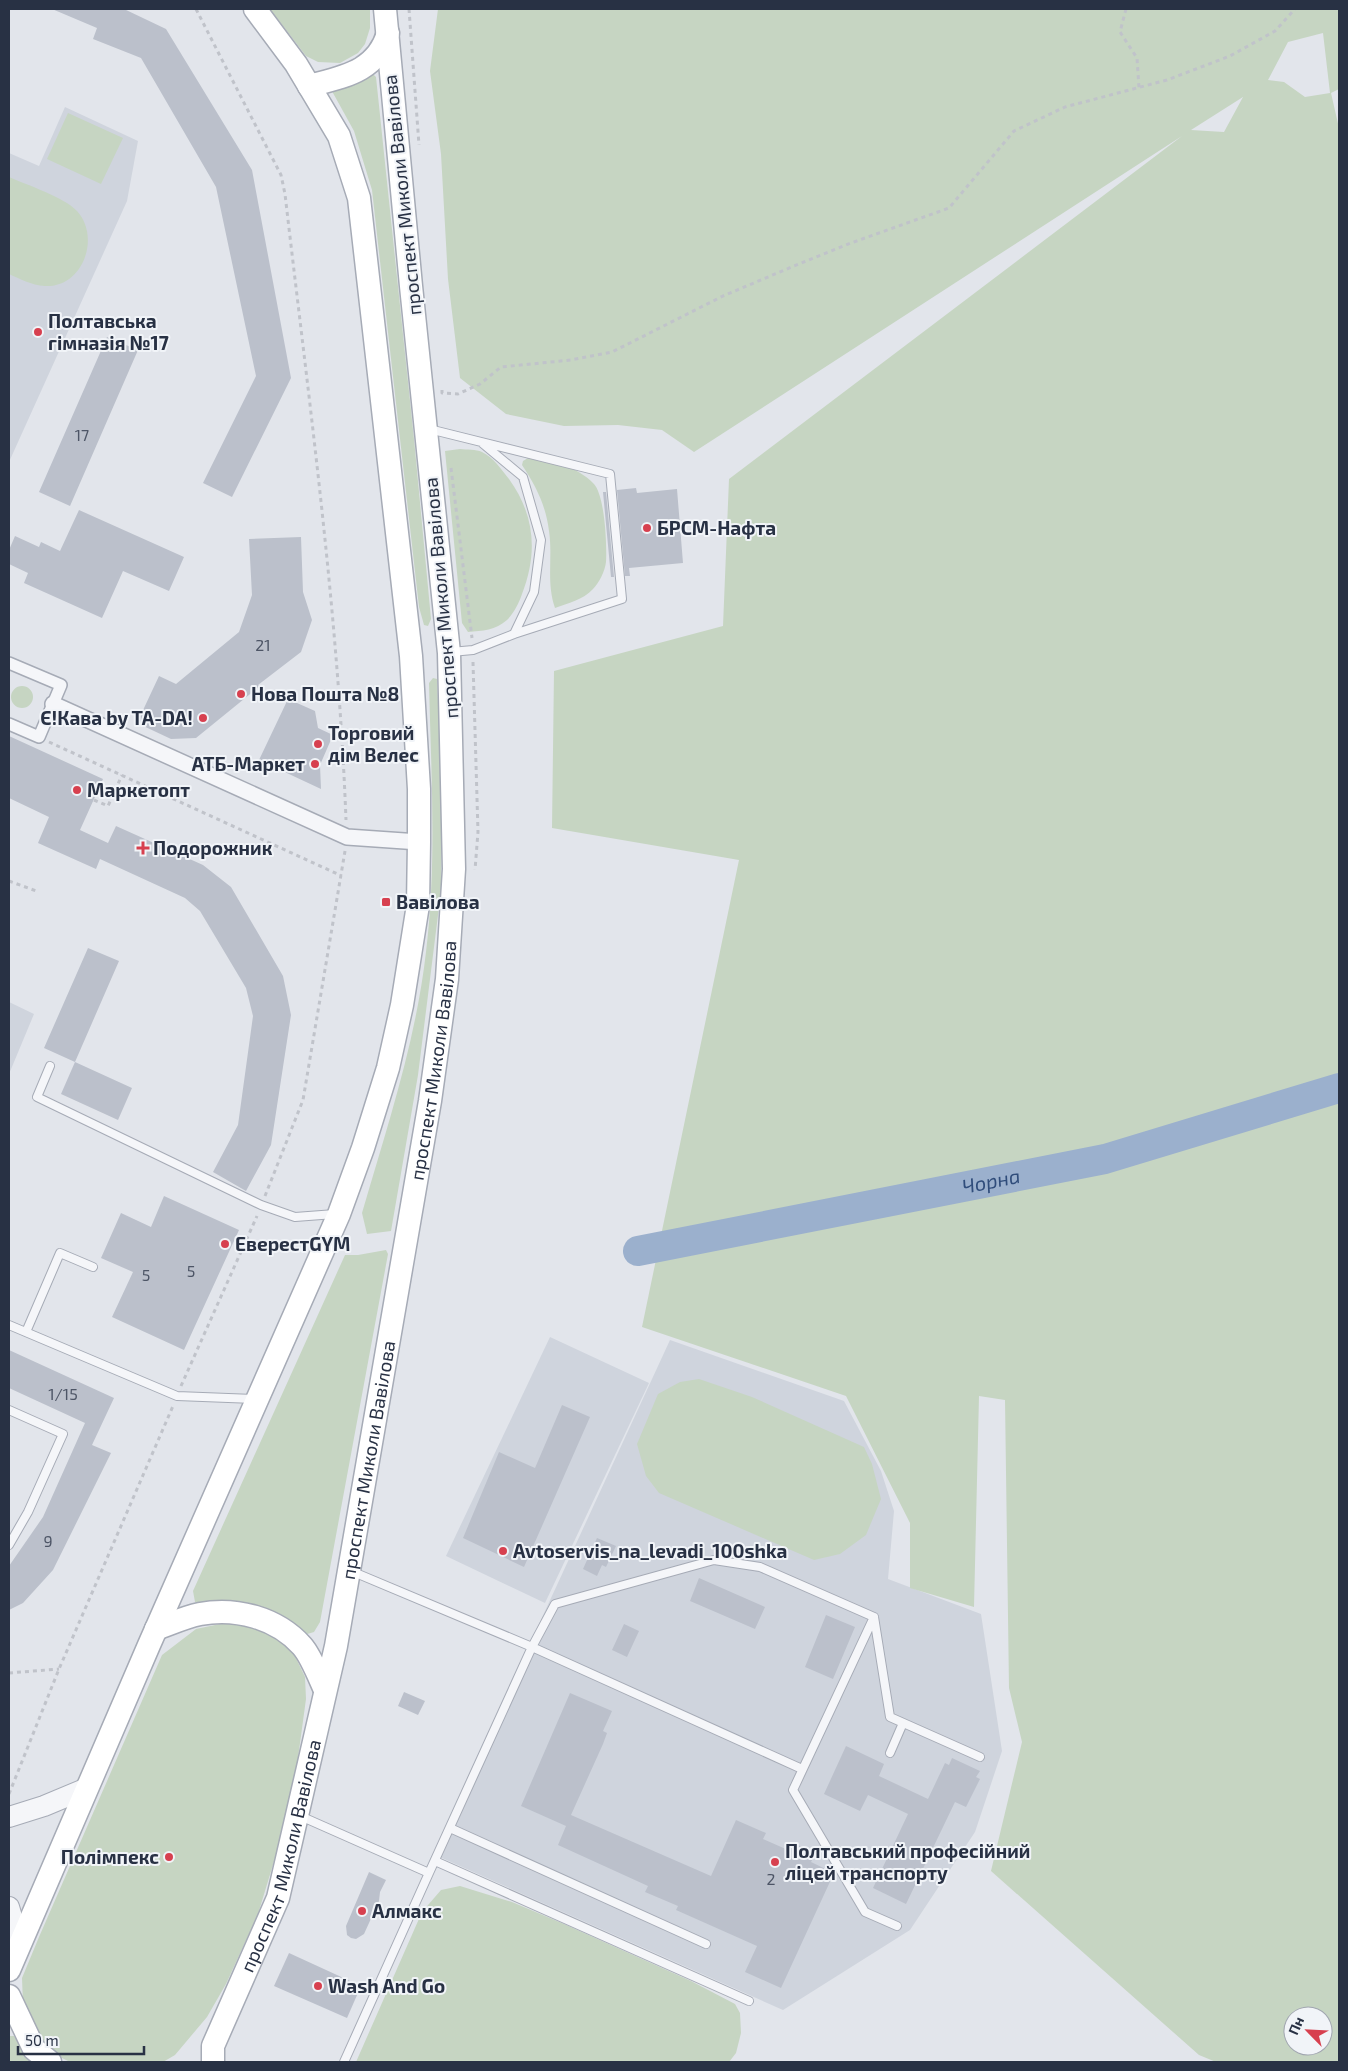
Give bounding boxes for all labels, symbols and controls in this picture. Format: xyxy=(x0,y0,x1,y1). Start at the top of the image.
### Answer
street label: проспект Миколи Вавілова xyxy=(377,74,426,317)
place label: Полтавська гімназія №17 xyxy=(48,309,169,354)
marker: Полтавська гімназія №17 xyxy=(32,326,44,338)
house number: 17 xyxy=(75,425,89,444)
street label: проспект Миколи Вавілова xyxy=(419,477,463,720)
place label: БРСМ-Нафта xyxy=(657,516,776,539)
marker: БРСМ-Нафта xyxy=(641,522,653,534)
house number: 21 xyxy=(255,635,271,654)
place label: Нова Пошта №8 xyxy=(251,682,399,705)
marker: Нова Пошта №8 xyxy=(235,688,247,700)
place label: Є!Кава by TA-DA! xyxy=(40,706,193,730)
marker: Є!Кава by TA-DA! xyxy=(197,712,209,724)
place label: Торговий дім Велес xyxy=(328,721,419,766)
marker: Торговий дім Велес xyxy=(312,738,324,750)
place label: АТБ-Маркет xyxy=(192,752,305,775)
marker: АТБ-Маркет xyxy=(309,758,321,770)
place label: Маркетопт xyxy=(87,778,190,801)
marker: Маркетопт xyxy=(71,784,83,796)
place label: Подорожник xyxy=(153,836,273,859)
marker: Подорожник xyxy=(137,842,149,854)
place label: Вавілова xyxy=(396,890,480,913)
marker: Вавілова xyxy=(380,896,392,908)
street label: проспект Миколи Вавілова xyxy=(405,940,460,1182)
water label: Чорна xyxy=(960,1163,1022,1198)
place label: ЕверестGYM xyxy=(235,1232,350,1255)
marker: ЕверестGYM xyxy=(219,1238,231,1250)
house number: 5 xyxy=(187,1261,195,1280)
house number: 5 xyxy=(142,1265,150,1284)
street label: проспект Миколи Вавілова xyxy=(336,1339,399,1581)
house number: 1/15 xyxy=(48,1384,78,1403)
house number: 9 xyxy=(43,1531,53,1550)
place label: Avtoservis_na_levadi_100shka xyxy=(513,1539,787,1562)
marker: Avtoservis_na_levadi_100shka xyxy=(497,1545,509,1557)
street label: проспект Миколи Вавілова xyxy=(235,1737,325,1975)
place label: Полтавський професійний ліцей транспорту xyxy=(785,1839,1030,1884)
place label: Полімпекс xyxy=(61,1845,159,1868)
marker: Полімпекс xyxy=(163,1851,175,1863)
marker: Полтавський професійний ліцей транспорту xyxy=(769,1856,781,1868)
house number: 2 xyxy=(767,1869,776,1888)
place label: Алмакс xyxy=(372,1899,442,1922)
marker: Алмакс xyxy=(356,1905,368,1917)
place label: Wash And Go xyxy=(328,1974,445,1997)
marker: Wash And Go xyxy=(312,1980,324,1992)
north arrow xyxy=(1283,2006,1333,2056)
text: Пн xyxy=(1284,2014,1307,2037)
scale bar xyxy=(18,2024,144,2056)
text: 50 m xyxy=(25,2031,59,2049)

